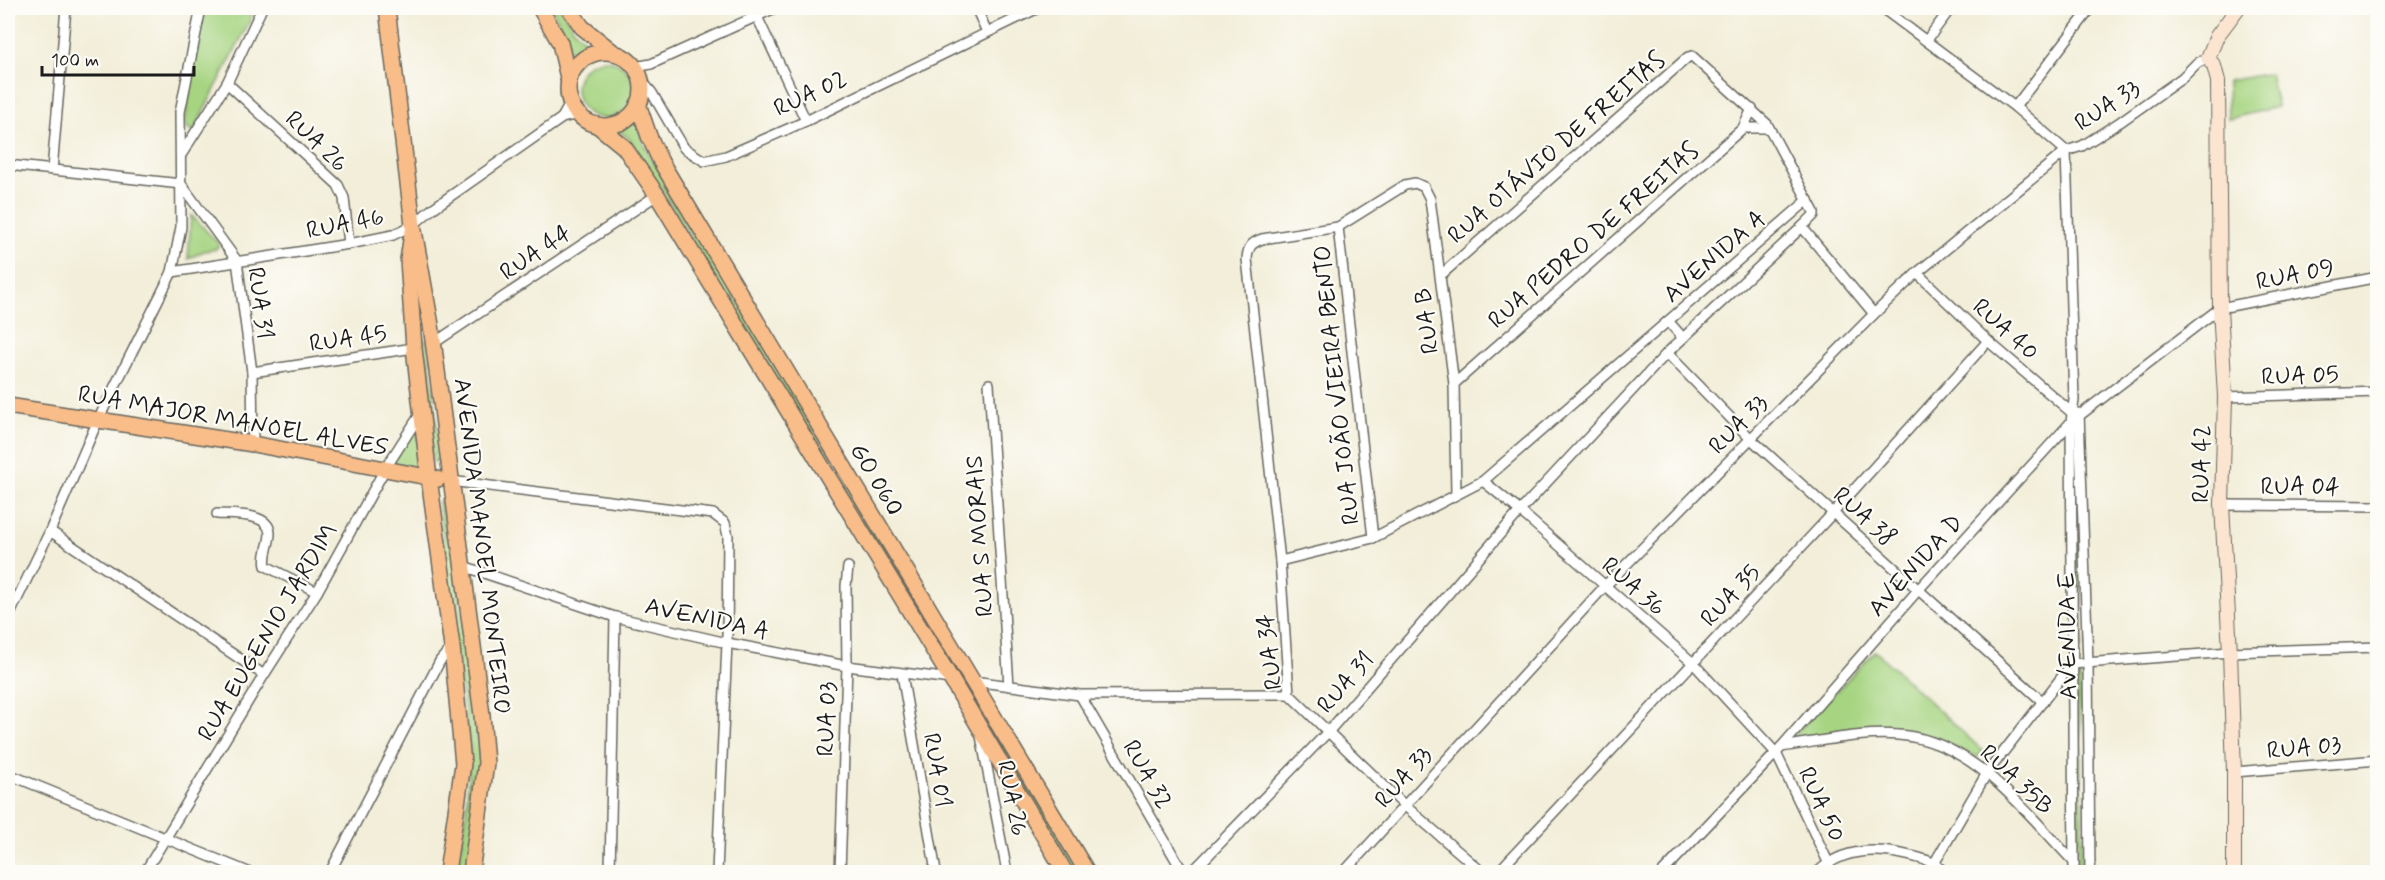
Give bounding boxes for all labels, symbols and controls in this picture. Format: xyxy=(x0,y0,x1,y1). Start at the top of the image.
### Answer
scale bar xyxy=(42,39,194,77)
street label: RUA OTÁVIO DE FREITAS xyxy=(1441,44,1672,251)
text: 100 m xyxy=(51,49,99,73)
street label: RUA 02 xyxy=(769,64,852,125)
street label: RUA 33 xyxy=(2069,74,2147,139)
street label: RUA 26 xyxy=(278,104,354,180)
street label: RUA PEDRO DE FREITAS xyxy=(1482,136,1706,336)
street label: RUA 46 xyxy=(304,202,387,247)
street label: AVENIDA A xyxy=(1657,204,1773,310)
street label: RUA 44 xyxy=(494,218,578,288)
street label: RUA JOÃO VIEIRA BENTO xyxy=(1307,243,1368,526)
street label: RUA 09 xyxy=(2254,253,2337,298)
street label: RUA 31 xyxy=(239,265,280,341)
street label: RUA B xyxy=(1408,286,1447,356)
street label: RUA 40 xyxy=(1965,292,2045,368)
street label: RUA 45 xyxy=(307,319,389,360)
street label: RUA 05 xyxy=(2261,360,2339,393)
street label: AVENIDA MANOEL MONTEIRO xyxy=(445,376,518,716)
street label: RUA MAJOR MANOEL ALVES xyxy=(76,379,390,464)
street label: RUA 33 xyxy=(1703,389,1776,462)
street label: RUA 42 xyxy=(2186,425,2219,503)
street label: GO 060 xyxy=(842,438,910,522)
street label: RUA S MORAIS xyxy=(959,454,1002,618)
street label: RUA 04 xyxy=(2260,472,2340,503)
street label: RUA 38 xyxy=(1826,480,1902,554)
street label: AVENIDA D xyxy=(1862,508,1970,624)
street label: RUA EUGENIO JARDIM xyxy=(191,518,346,747)
street label: RUA 36 xyxy=(1594,551,1672,624)
street label: RUA 35 xyxy=(1694,558,1768,634)
street label: AVENIDA E xyxy=(2052,572,2085,700)
street label: AVENIDA A xyxy=(642,591,772,648)
street label: RUA 34 xyxy=(1250,612,1291,692)
street label: RUA 31 xyxy=(1311,645,1382,720)
street label: RUA 03 xyxy=(811,681,844,757)
street label: RUA 03 xyxy=(2266,730,2343,767)
street label: RUA 01 xyxy=(915,731,958,810)
street label: RUA 32 xyxy=(1115,735,1179,815)
street label: RUA 35B xyxy=(1972,738,2059,822)
street label: RUA 33 xyxy=(1368,741,1440,815)
street label: RUA 26 xyxy=(989,758,1034,839)
street label: RUA 50 xyxy=(1790,762,1851,847)

